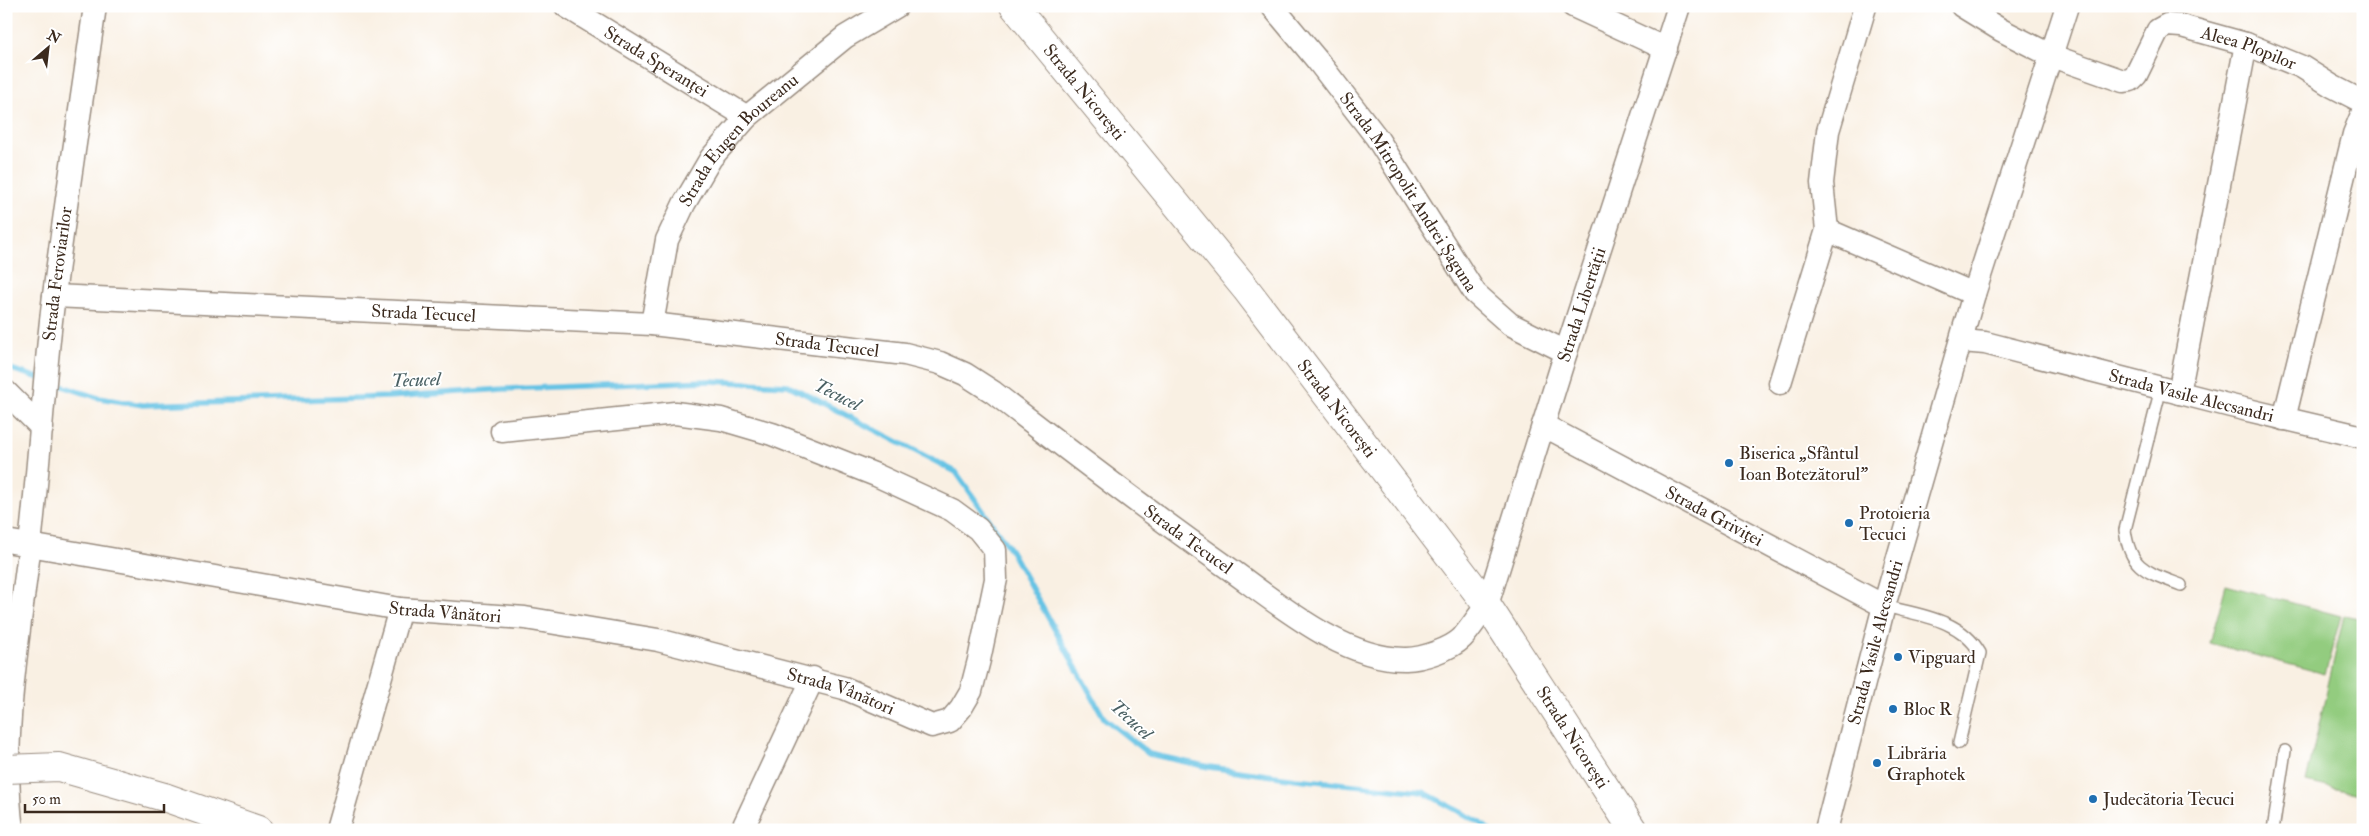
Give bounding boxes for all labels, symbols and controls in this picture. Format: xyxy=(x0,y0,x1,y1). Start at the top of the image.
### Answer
street label: Strada Speranței xyxy=(600,21,713,103)
street label: Aleea Plopilor xyxy=(2197,21,2300,76)
north arrow xyxy=(22,22,72,72)
text: N xyxy=(43,26,64,48)
street label: Strada Nicorești xyxy=(1038,39,1130,145)
street label: Strada Eugen Boureanu xyxy=(674,69,803,211)
street label: Strada Mitropolit Andrei Șaguna xyxy=(1334,88,1483,297)
street label: Strada Feroviarilor xyxy=(38,205,78,342)
street label: Strada Libertății xyxy=(1553,244,1611,365)
street label: Strada Tecucel xyxy=(371,300,477,328)
street label: Strada Tecucel xyxy=(774,328,881,363)
street label: Strada Nicorești xyxy=(1292,355,1382,463)
street label: Strada Vasile Alecsandri xyxy=(2106,364,2276,428)
water label: Tecucel xyxy=(391,367,442,393)
water label: Tecucel xyxy=(810,373,866,417)
place label: Biserica „Sfântul Ioan Botezătorul" xyxy=(1739,442,1868,486)
marker: Biserica „Sfântul Ioan Botezătorul" xyxy=(1723,457,1735,469)
street label: Strada Griviței xyxy=(1661,481,1767,552)
street label: Strada Tecucel xyxy=(1139,500,1237,580)
place label: Protoieria Tecuci xyxy=(1859,502,1931,546)
marker: Protoieria Tecuci xyxy=(1843,517,1855,529)
street label: Strada Vasile Alecsandri xyxy=(1843,557,1909,727)
street label: Strada Vânători xyxy=(387,596,502,628)
place label: Vipguard xyxy=(1908,646,1976,669)
marker: Vipguard xyxy=(1892,651,1904,663)
street label: Strada Vânători xyxy=(785,663,898,721)
street label: Strada Nicorești xyxy=(1531,682,1614,793)
water label: Tecucel xyxy=(1105,694,1159,746)
place label: Bloc R xyxy=(1903,698,1953,721)
marker: Bloc R xyxy=(1887,703,1899,715)
place label: Librăria Graphotek xyxy=(1887,742,1966,786)
marker: Librăria Graphotek xyxy=(1871,757,1883,769)
scale bar xyxy=(25,781,164,813)
place label: Judecătoria Tecuci xyxy=(2102,788,2235,811)
text: 50 m xyxy=(32,790,61,809)
marker: Judecătoria Tecuci xyxy=(2087,793,2099,805)

